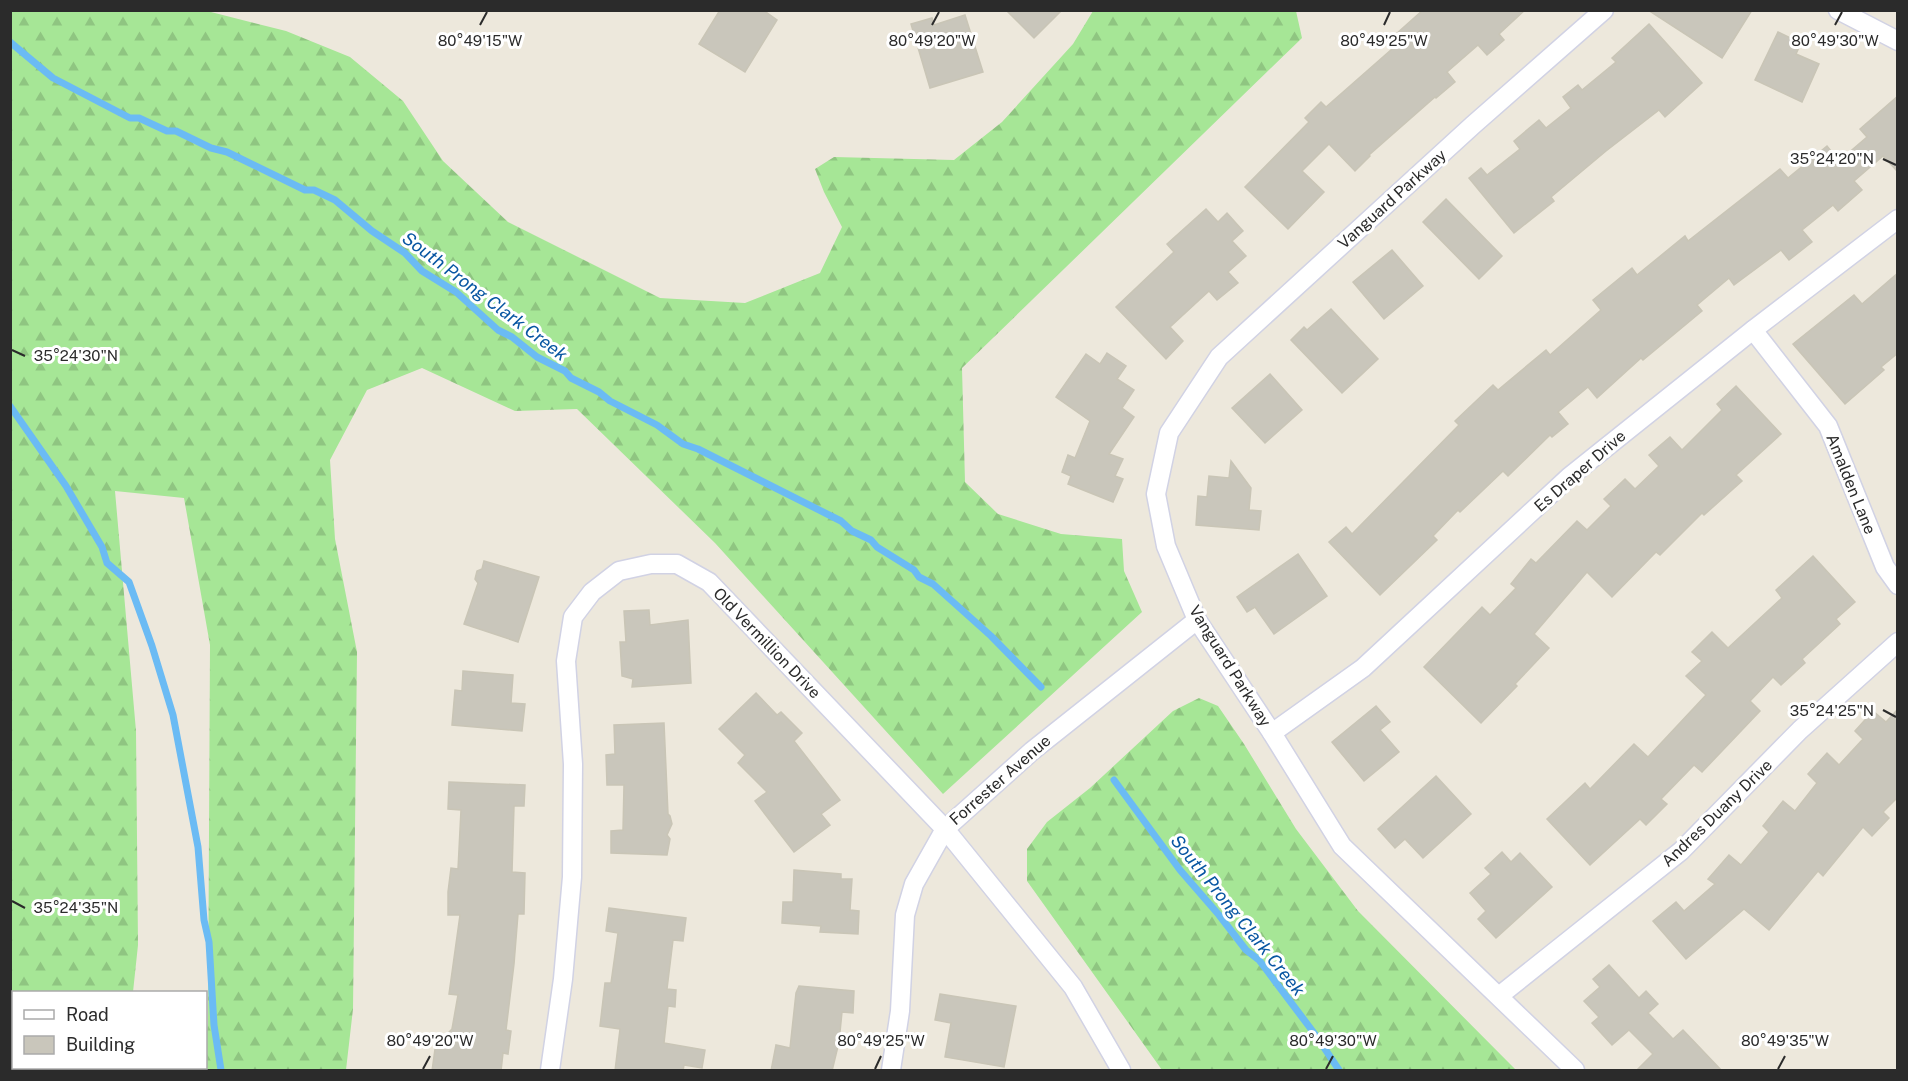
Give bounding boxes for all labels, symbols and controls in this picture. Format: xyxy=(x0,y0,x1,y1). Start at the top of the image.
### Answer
text: 80°49'15"W xyxy=(438,32,522,49)
text: 80°49'20"W xyxy=(888,32,976,49)
text: 80°49'25"W xyxy=(1340,32,1428,49)
text: 80°49'30"W xyxy=(1791,32,1879,49)
street label: Vanguard Parkway xyxy=(1334,145,1450,253)
text: 35°24'20"N xyxy=(1790,150,1874,167)
water label: South Prong Clark Creek xyxy=(398,227,572,365)
text: 35°24'30"N xyxy=(34,347,118,364)
street label: Es Draper Drive xyxy=(1531,426,1629,516)
street label: Amalden Lane xyxy=(1822,431,1880,537)
street label: Old Vermillion Drive xyxy=(709,584,825,702)
street label: Vanguard Parkway xyxy=(1185,602,1275,730)
text: 35°24'25"N xyxy=(1790,702,1874,719)
street label: Forrester Avenue xyxy=(946,731,1054,829)
street label: Andres Duany Drive xyxy=(1658,755,1776,871)
water label: South Prong Clark Creek xyxy=(1167,830,1310,1000)
text: 35°24'35"N xyxy=(34,899,118,916)
legend xyxy=(12,991,207,1069)
text: Road xyxy=(66,1004,109,1025)
text: 80°49'20"W xyxy=(386,1032,474,1049)
text: 80°49'25"W xyxy=(837,1032,925,1049)
text: 80°49'30"W xyxy=(1289,1032,1377,1049)
text: 80°49'35"W xyxy=(1741,1032,1829,1049)
text: Building xyxy=(66,1034,135,1055)

